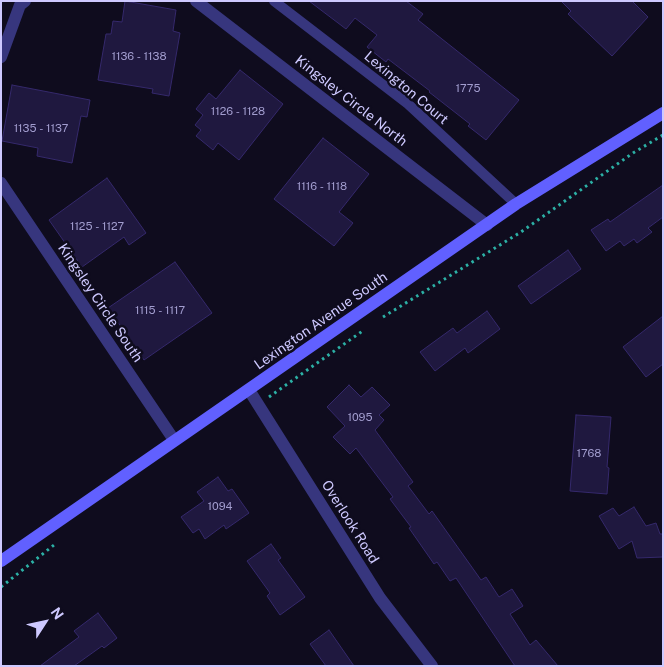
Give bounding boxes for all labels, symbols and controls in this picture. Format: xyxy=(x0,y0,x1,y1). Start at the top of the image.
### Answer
street label: Lexington Court xyxy=(361,48,451,128)
house number: 1136 - 1138 xyxy=(111,50,167,64)
street label: Kingsley Circle North xyxy=(292,52,410,150)
house number: 1775 xyxy=(456,82,480,96)
house number: 1126 - 1128 xyxy=(211,105,265,119)
house number: 1135 - 1137 xyxy=(14,122,68,136)
house number: 1116 - 1118 xyxy=(297,180,347,194)
house number: 1125 - 1127 xyxy=(70,220,124,234)
street label: Kingsley Circle South xyxy=(54,240,146,366)
street label: Lexington Avenue South xyxy=(251,269,391,373)
house number: 1115 - 1117 xyxy=(135,304,185,318)
house number: 1095 xyxy=(347,411,373,425)
house number: 1768 xyxy=(577,447,601,461)
street label: Overlook Road xyxy=(318,477,382,567)
house number: 1094 xyxy=(208,500,232,514)
north arrow xyxy=(20,597,70,647)
text: N xyxy=(48,604,67,622)

